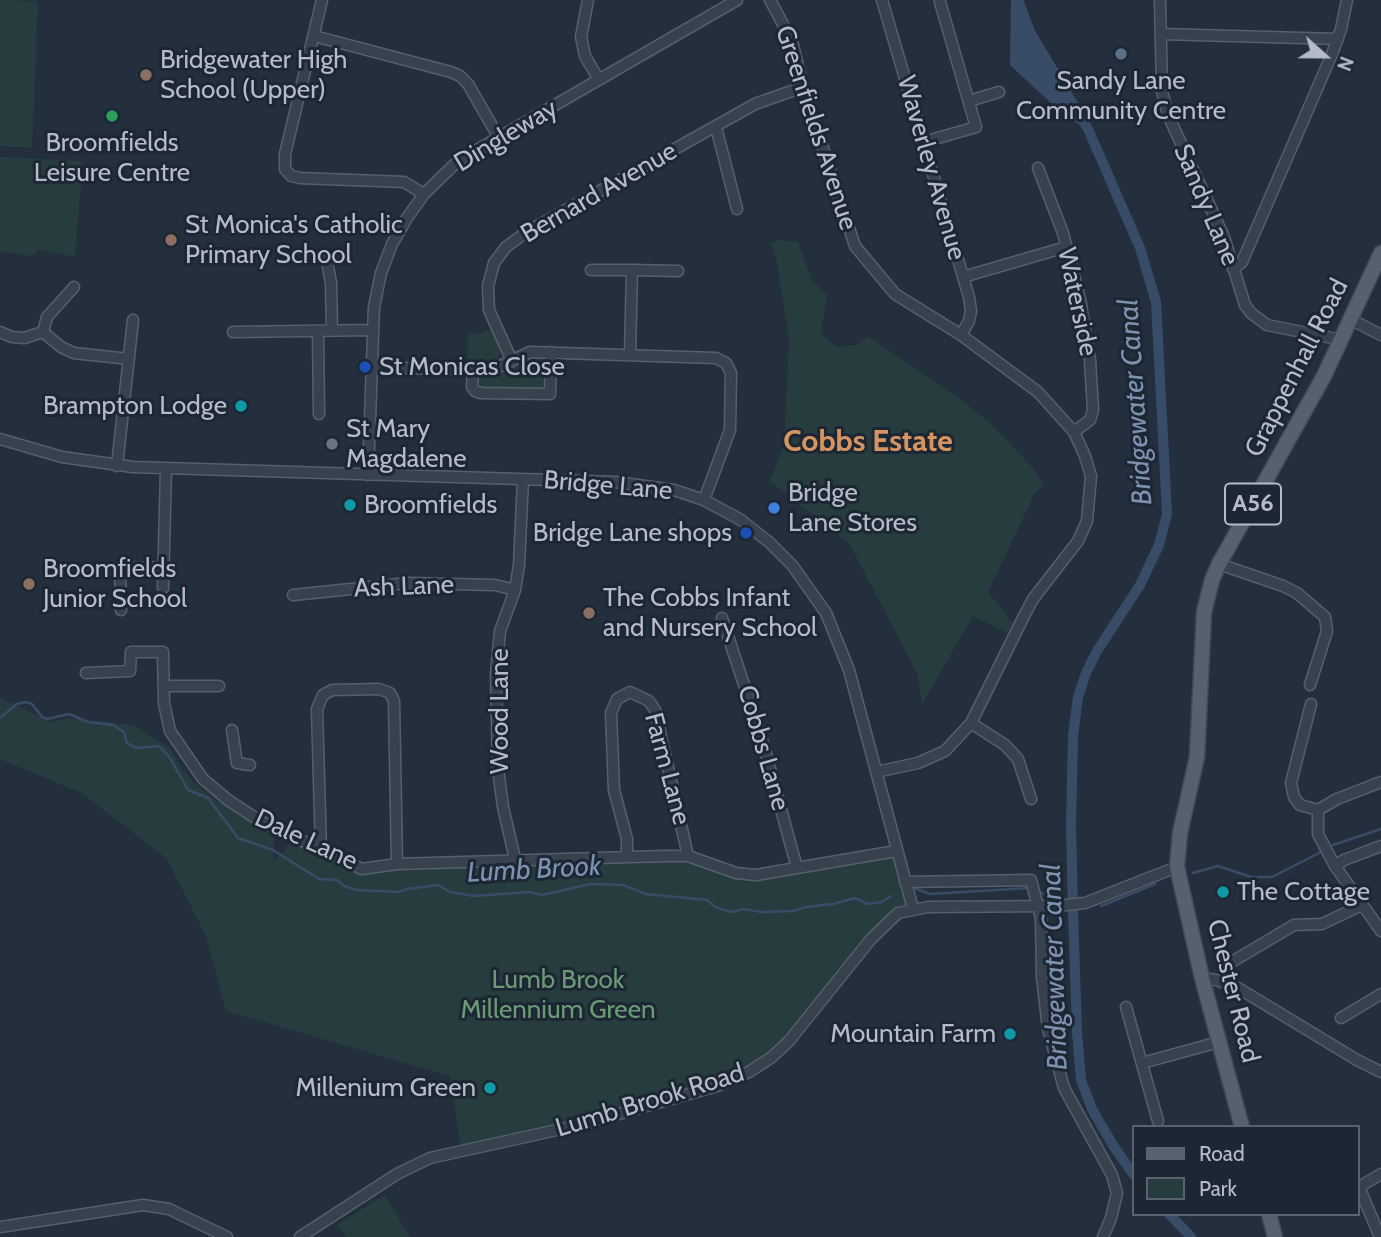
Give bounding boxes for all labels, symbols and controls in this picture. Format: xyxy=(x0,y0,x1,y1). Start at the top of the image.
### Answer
north arrow xyxy=(1290,21,1360,91)
street label: Greenfields Avenue xyxy=(768,22,864,234)
place label: Bridgewater High School (Upper) xyxy=(160,44,347,106)
marker: Sandy Lane Community Centre xyxy=(1113,46,1129,62)
text: N xyxy=(1332,53,1358,74)
place label: Sandy Lane Community Centre xyxy=(1016,65,1226,126)
marker: Bridgewater High School (Upper) xyxy=(138,67,154,83)
street label: Waverley Avenue xyxy=(890,72,972,264)
street label: Dingleway xyxy=(449,93,563,179)
marker: Broomfields Leisure Centre xyxy=(104,108,120,124)
place label: Broomfields Leisure Centre xyxy=(34,127,190,188)
street label: Bernard Avenue xyxy=(516,136,682,250)
street label: Sandy Lane xyxy=(1166,140,1246,270)
place label: St Monica's Catholic Primary School xyxy=(185,209,403,270)
marker: St Monica's Catholic Primary School xyxy=(163,232,179,248)
street label: Waterside xyxy=(1050,245,1104,359)
street label: Grappenhall Road xyxy=(1239,274,1355,462)
water label: Bridgewater Canal xyxy=(1112,298,1160,506)
place label: St Monicas Close xyxy=(379,351,565,383)
marker: St Monicas Close xyxy=(357,359,373,375)
place label: Brampton Lodge xyxy=(43,390,227,422)
marker: Brampton Lodge xyxy=(233,398,249,414)
place label: St Mary Magdalene xyxy=(346,413,466,474)
district label: Cobbs Estate xyxy=(783,424,953,460)
marker: St Mary Magdalene xyxy=(324,436,340,452)
street label: Bridge Lane xyxy=(542,465,674,507)
place label: Bridge Lane Stores xyxy=(788,477,917,538)
road number: A56 xyxy=(1225,484,1281,524)
place label: Broomfields xyxy=(364,489,497,521)
marker: Broomfields xyxy=(342,497,358,513)
marker: Bridge Lane Stores xyxy=(766,500,782,516)
place label: Bridge Lane shops xyxy=(533,517,732,549)
marker: Bridge Lane shops xyxy=(738,525,754,541)
place label: Broomfields Junior School xyxy=(43,553,187,614)
street label: Ash Lane xyxy=(353,570,455,604)
marker: Broomfields Junior School xyxy=(21,576,37,592)
place label: The Cobbs Infant and Nursery School xyxy=(603,582,817,644)
marker: The Cobbs Infant and Nursery School xyxy=(581,605,597,621)
street label: Wood Lane xyxy=(484,648,516,774)
street label: Cobbs Lane xyxy=(730,682,796,814)
street label: Farm Lane xyxy=(637,710,697,828)
street label: Dale Lane xyxy=(250,803,362,877)
water label: Lumb Brook xyxy=(466,850,602,890)
water label: Bridgewater Canal xyxy=(1035,863,1075,1071)
place label: The Cottage xyxy=(1237,876,1370,908)
marker: The Cottage xyxy=(1215,884,1231,900)
street label: Chester Road xyxy=(1200,916,1266,1066)
park label: Lumb Brook Millennium Green xyxy=(460,964,656,1026)
place label: Mountain Farm xyxy=(830,1018,996,1050)
marker: Mountain Farm xyxy=(1002,1026,1018,1042)
street label: Lumb Brook Road xyxy=(552,1058,748,1144)
place label: Millenium Green xyxy=(296,1072,476,1104)
marker: Millenium Green xyxy=(482,1080,498,1096)
legend xyxy=(1132,1125,1360,1216)
text: Road xyxy=(1199,1141,1245,1166)
text: Park xyxy=(1199,1176,1237,1201)

